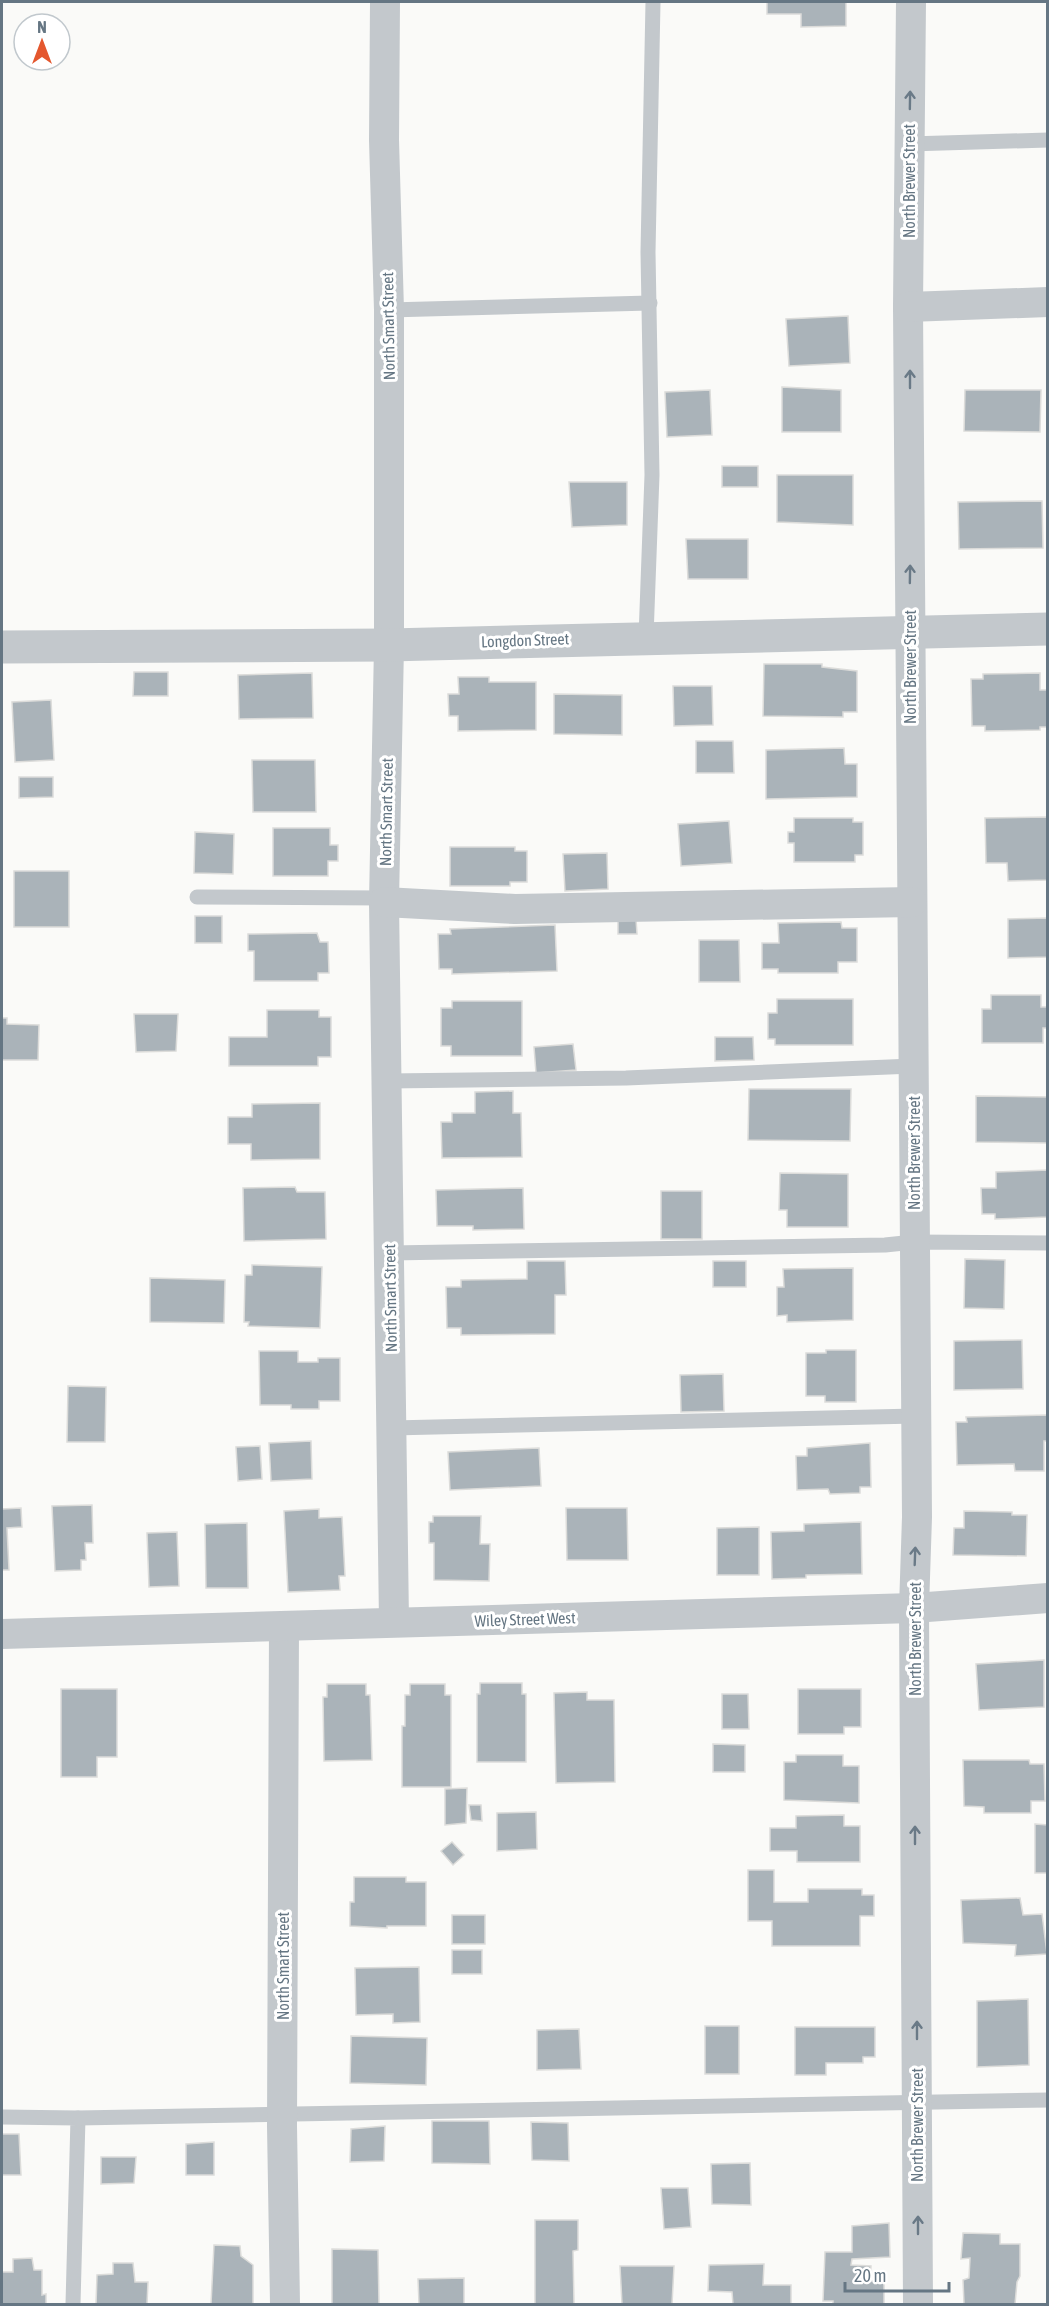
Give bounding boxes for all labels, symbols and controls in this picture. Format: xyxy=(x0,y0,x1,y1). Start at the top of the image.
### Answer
north arrow xyxy=(12,12,72,72)
text: N xyxy=(37,18,47,36)
one-way arrow xyxy=(904,90,916,110)
street label: North Brewer Street xyxy=(900,124,918,238)
street label: North Smart Street xyxy=(378,271,398,380)
one-way arrow xyxy=(904,369,916,389)
one-way arrow xyxy=(905,564,916,584)
street label: North Brewer Street xyxy=(901,610,919,724)
street label: Longdon Street xyxy=(481,629,570,652)
street label: North Smart Street xyxy=(376,757,396,866)
street label: North Brewer Street xyxy=(905,1096,923,1210)
street label: North Smart Street xyxy=(380,1243,400,1352)
one-way arrow xyxy=(910,1547,921,1567)
street label: North Brewer Street xyxy=(906,1582,924,1696)
street label: Wiley Street West xyxy=(474,1608,576,1631)
one-way arrow xyxy=(909,1826,921,1846)
street label: North Smart Street xyxy=(274,1912,292,2020)
one-way arrow xyxy=(911,2021,922,2041)
street label: North Brewer Street xyxy=(908,2068,926,2182)
one-way arrow xyxy=(912,2216,924,2236)
scale bar xyxy=(845,2255,948,2293)
text: 20 m xyxy=(854,2265,886,2286)

